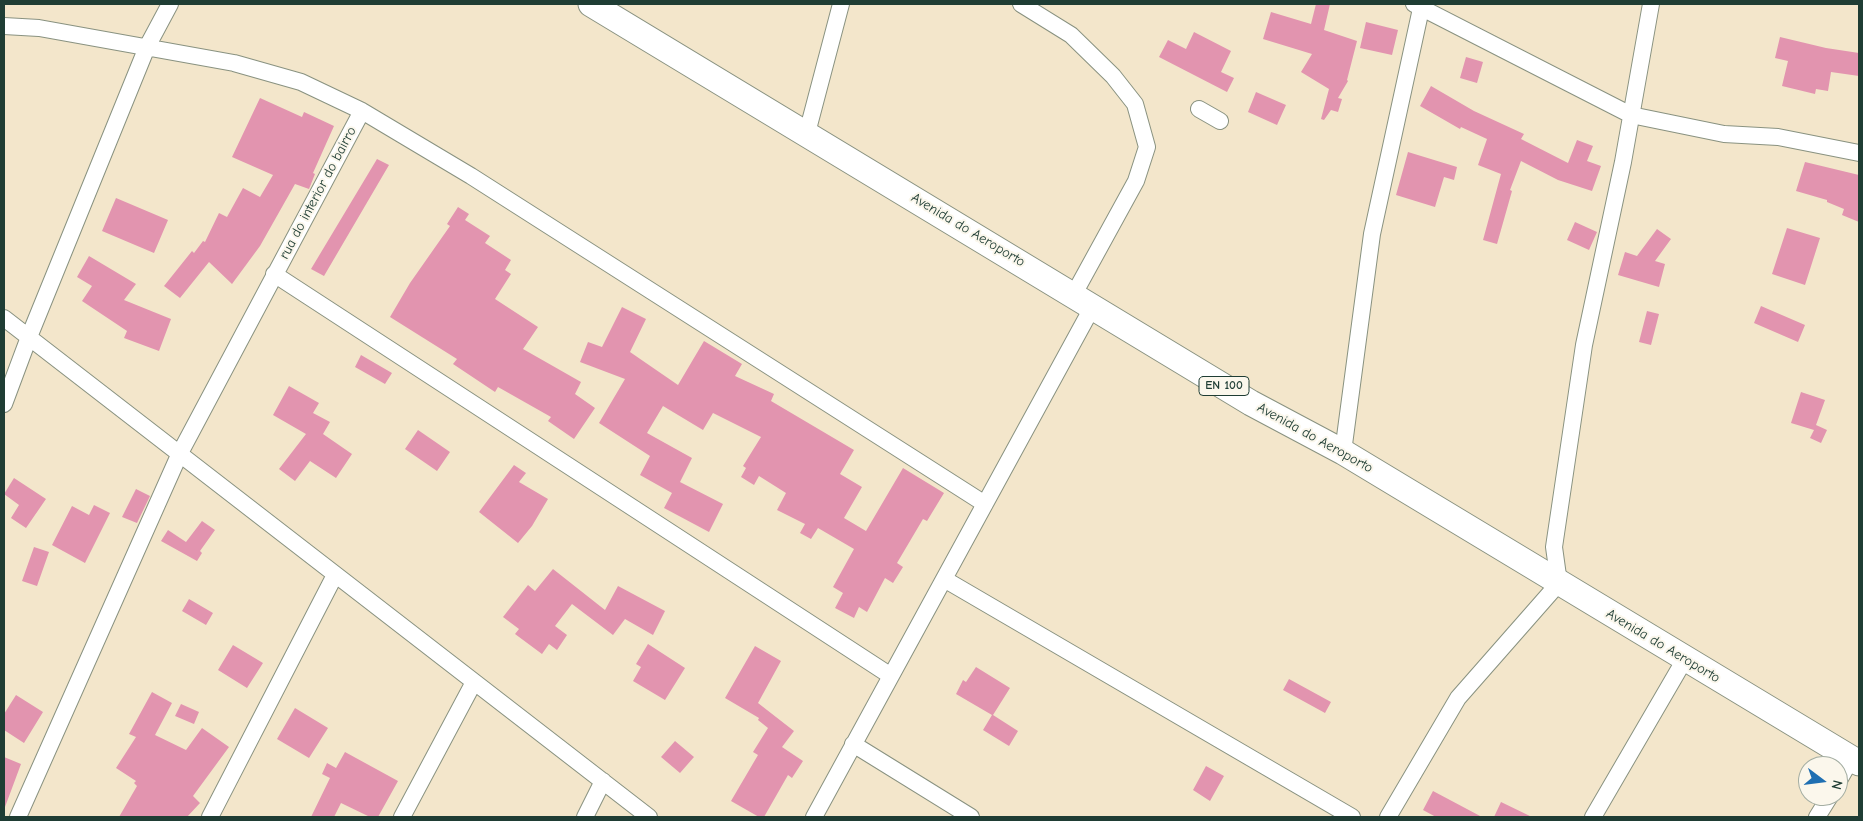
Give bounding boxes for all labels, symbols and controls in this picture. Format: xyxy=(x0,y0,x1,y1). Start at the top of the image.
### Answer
street label: rua do interior do bairro xyxy=(276,124,360,262)
street label: Avenida do Aeroporto xyxy=(908,189,1028,271)
road number: EN 100 xyxy=(1199,376,1249,396)
street label: Avenida do Aeroporto xyxy=(1254,399,1376,477)
street label: Avenida do Aeroporto xyxy=(1603,605,1723,687)
north arrow xyxy=(1798,756,1848,806)
text: N xyxy=(1828,778,1846,791)

